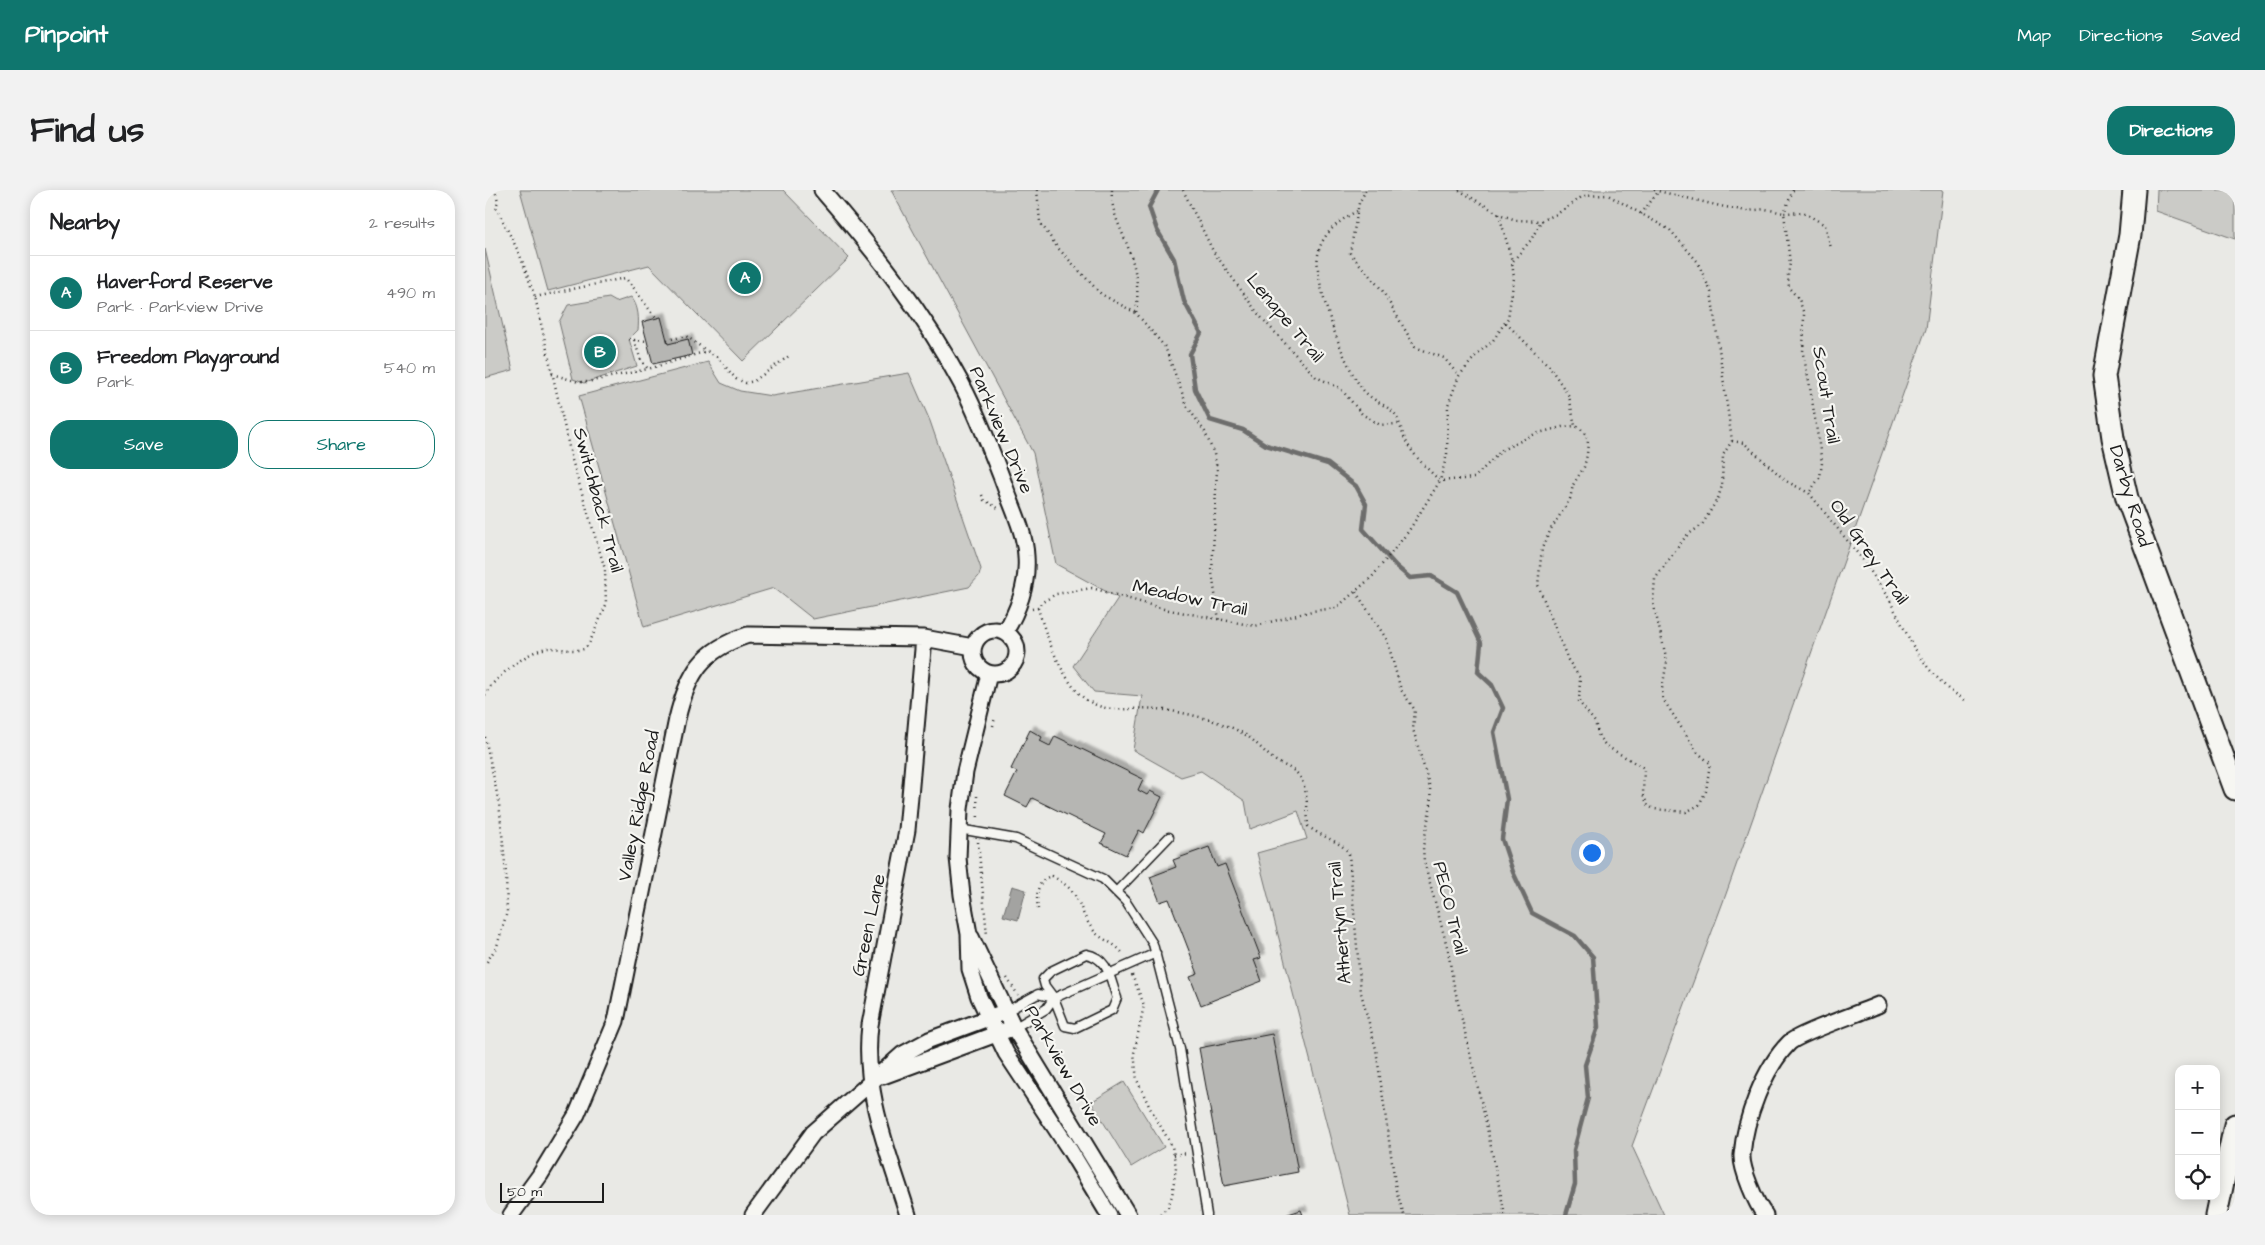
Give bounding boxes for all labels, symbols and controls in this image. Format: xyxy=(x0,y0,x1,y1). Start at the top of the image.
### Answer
text: Pinpoint xyxy=(25,18,108,52)
text: Map xyxy=(2017,23,2051,48)
text: Directions xyxy=(2079,23,2163,48)
text: Saved xyxy=(2191,23,2240,48)
text: Find us xyxy=(30,106,144,155)
button: Directions xyxy=(2107,106,2235,155)
text: Nearby xyxy=(50,208,120,237)
text: 2 results xyxy=(369,212,435,234)
pin: A xyxy=(729,259,761,297)
street label: Lenape Trail xyxy=(1240,268,1330,368)
text: Haverford Reserve xyxy=(97,269,273,296)
text: A xyxy=(61,282,71,304)
text: 490 m xyxy=(386,282,435,304)
text: Park · Parkview Drive xyxy=(97,296,263,318)
pin: B xyxy=(584,333,616,371)
text: Freedom Playground xyxy=(97,344,279,371)
street label: Scout Trail xyxy=(1805,345,1847,445)
text: B xyxy=(60,357,72,379)
text: 540 m xyxy=(384,357,435,379)
street label: Parkview Drive xyxy=(962,362,1040,498)
text: Park xyxy=(97,371,134,393)
button: Save xyxy=(50,420,238,469)
button: Share xyxy=(248,420,435,469)
street label: Switchback Trail xyxy=(566,425,630,575)
street label: Darby Road xyxy=(2101,442,2158,551)
street label: Old Grey Trail xyxy=(1822,494,1915,611)
street label: Meadow Trail xyxy=(1130,573,1250,623)
street label: Valley Ridge Road xyxy=(611,728,668,884)
your location xyxy=(1579,840,1605,866)
street label: PECO Trail xyxy=(1425,859,1475,957)
street label: Athertyn Trail xyxy=(1321,860,1360,985)
street label: Green Lane xyxy=(845,871,893,979)
street label: Parkview Drive xyxy=(1017,1000,1109,1132)
map controls xyxy=(2175,1065,2220,1200)
button: + xyxy=(2175,1065,2220,1110)
button: − xyxy=(2175,1110,2220,1155)
button: locate xyxy=(2175,1155,2220,1200)
scale bar xyxy=(500,1180,604,1203)
text: 50 m xyxy=(507,1182,542,1202)

